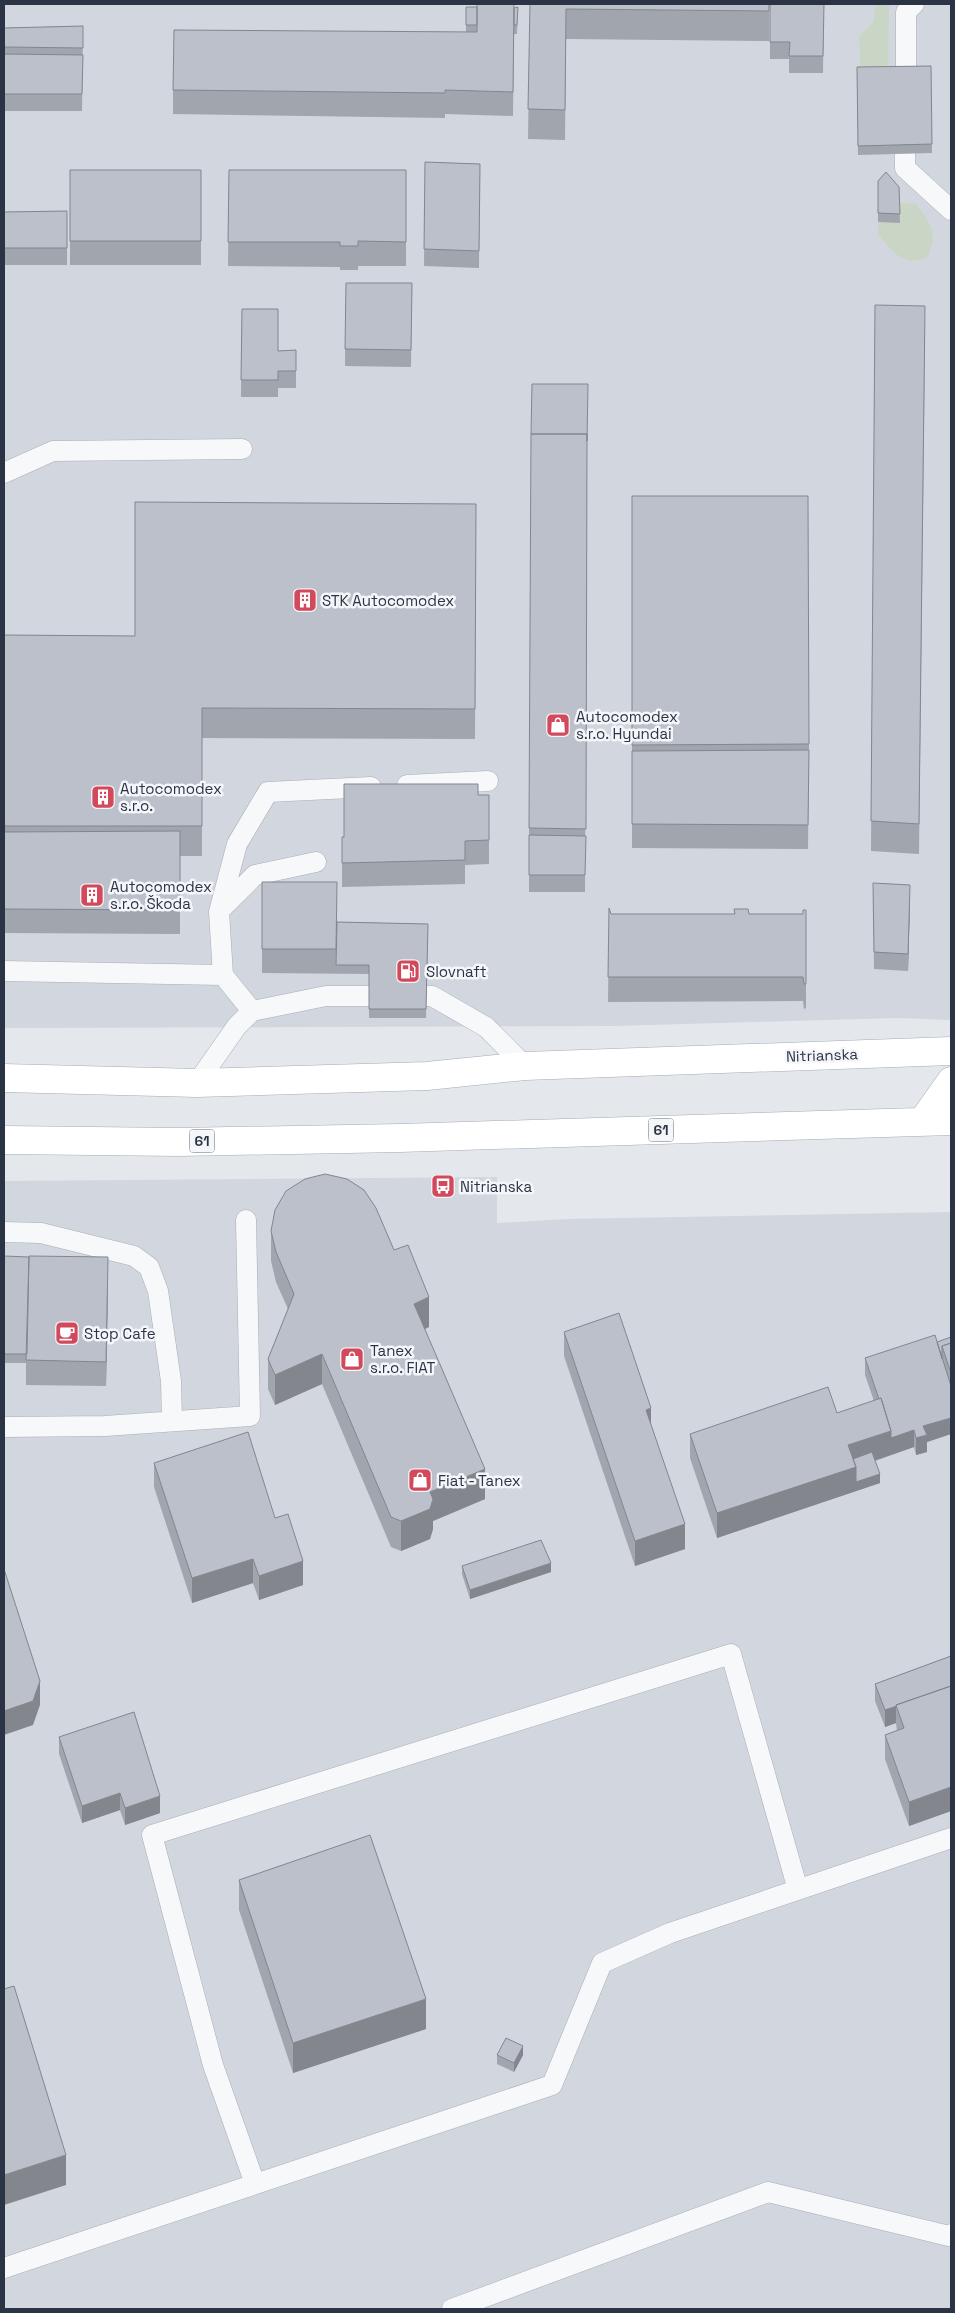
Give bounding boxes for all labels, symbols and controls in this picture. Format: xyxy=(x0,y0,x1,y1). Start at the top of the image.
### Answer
building icon: STK Autocomodex xyxy=(292,587,318,613)
place label: STK Autocomodex xyxy=(322,591,454,610)
place label: Autocomodex s.r.o. Hyundai xyxy=(576,707,678,743)
shop icon: Autocomodex s.r.o. Hyundai xyxy=(545,712,571,738)
place label: Autocomodex s.r.o. xyxy=(120,779,222,815)
building icon: Autocomodex s.r.o. xyxy=(90,784,116,810)
place label: Autocomodex s.r.o. Škoda xyxy=(110,877,212,913)
building icon: Autocomodex s.r.o. Škoda xyxy=(79,882,105,908)
fuel station icon: Slovnaft xyxy=(395,958,421,984)
place label: Slovnaft xyxy=(426,962,487,981)
street label: Nitrianska xyxy=(786,1044,859,1066)
road number: 61 xyxy=(648,1118,674,1142)
road number: 61 xyxy=(190,1130,214,1152)
bus stop icon: Nitrianska xyxy=(430,1173,456,1199)
place label: Nitrianska xyxy=(460,1177,532,1196)
cafe icon: Stop Cafe xyxy=(54,1320,80,1346)
place label: Stop Cafe xyxy=(84,1324,156,1343)
place label: Tanex s.r.o. FIAT xyxy=(370,1341,435,1377)
shop icon: Tanex s.r.o. FIAT xyxy=(339,1346,365,1372)
shop icon: Fiat - Tanex xyxy=(407,1467,433,1493)
place label: Fiat - Tanex xyxy=(438,1471,521,1490)

